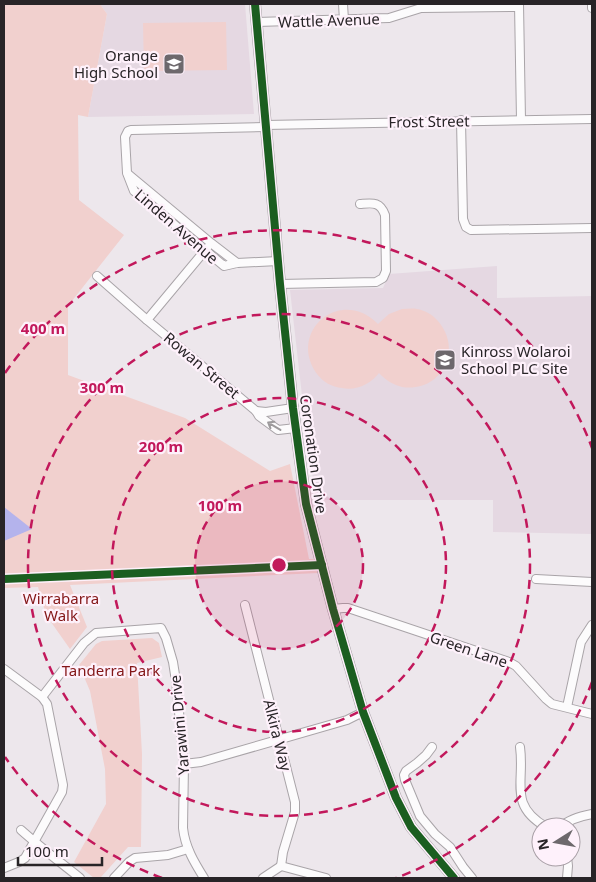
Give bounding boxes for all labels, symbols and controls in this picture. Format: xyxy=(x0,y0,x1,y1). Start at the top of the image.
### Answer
street label: Wattle Avenue xyxy=(278,8,380,32)
place label: Orange High School xyxy=(74,45,158,82)
school or university icon: Orange High School xyxy=(162,52,186,76)
street label: Frost Street xyxy=(388,110,470,132)
street label: Linden Avenue xyxy=(131,184,223,268)
text: 400 m xyxy=(21,318,65,338)
street label: Rowan Street xyxy=(160,327,245,403)
place label: Kinross Wolaroi School PLC Site xyxy=(461,341,571,378)
school or university icon: Kinross Wolaroi School PLC Site xyxy=(433,348,457,372)
text: 300 m xyxy=(80,377,124,397)
street label: Coronation Drive xyxy=(296,393,332,515)
one-way arrow xyxy=(267,420,281,430)
text: 200 m xyxy=(139,436,183,456)
text: 100 m xyxy=(198,495,242,515)
centre of rings xyxy=(270,556,288,574)
park label: Wirrabarra Walk xyxy=(23,588,99,625)
street label: Green Lane xyxy=(427,626,511,672)
park label: Tanderra Park xyxy=(62,660,160,680)
street label: Yarawini Drive xyxy=(165,674,193,776)
street label: Alkira Way xyxy=(259,697,297,773)
north arrow xyxy=(531,817,581,867)
scale bar xyxy=(18,834,101,866)
text: N xyxy=(532,837,553,852)
text: 100 m xyxy=(25,841,69,861)

